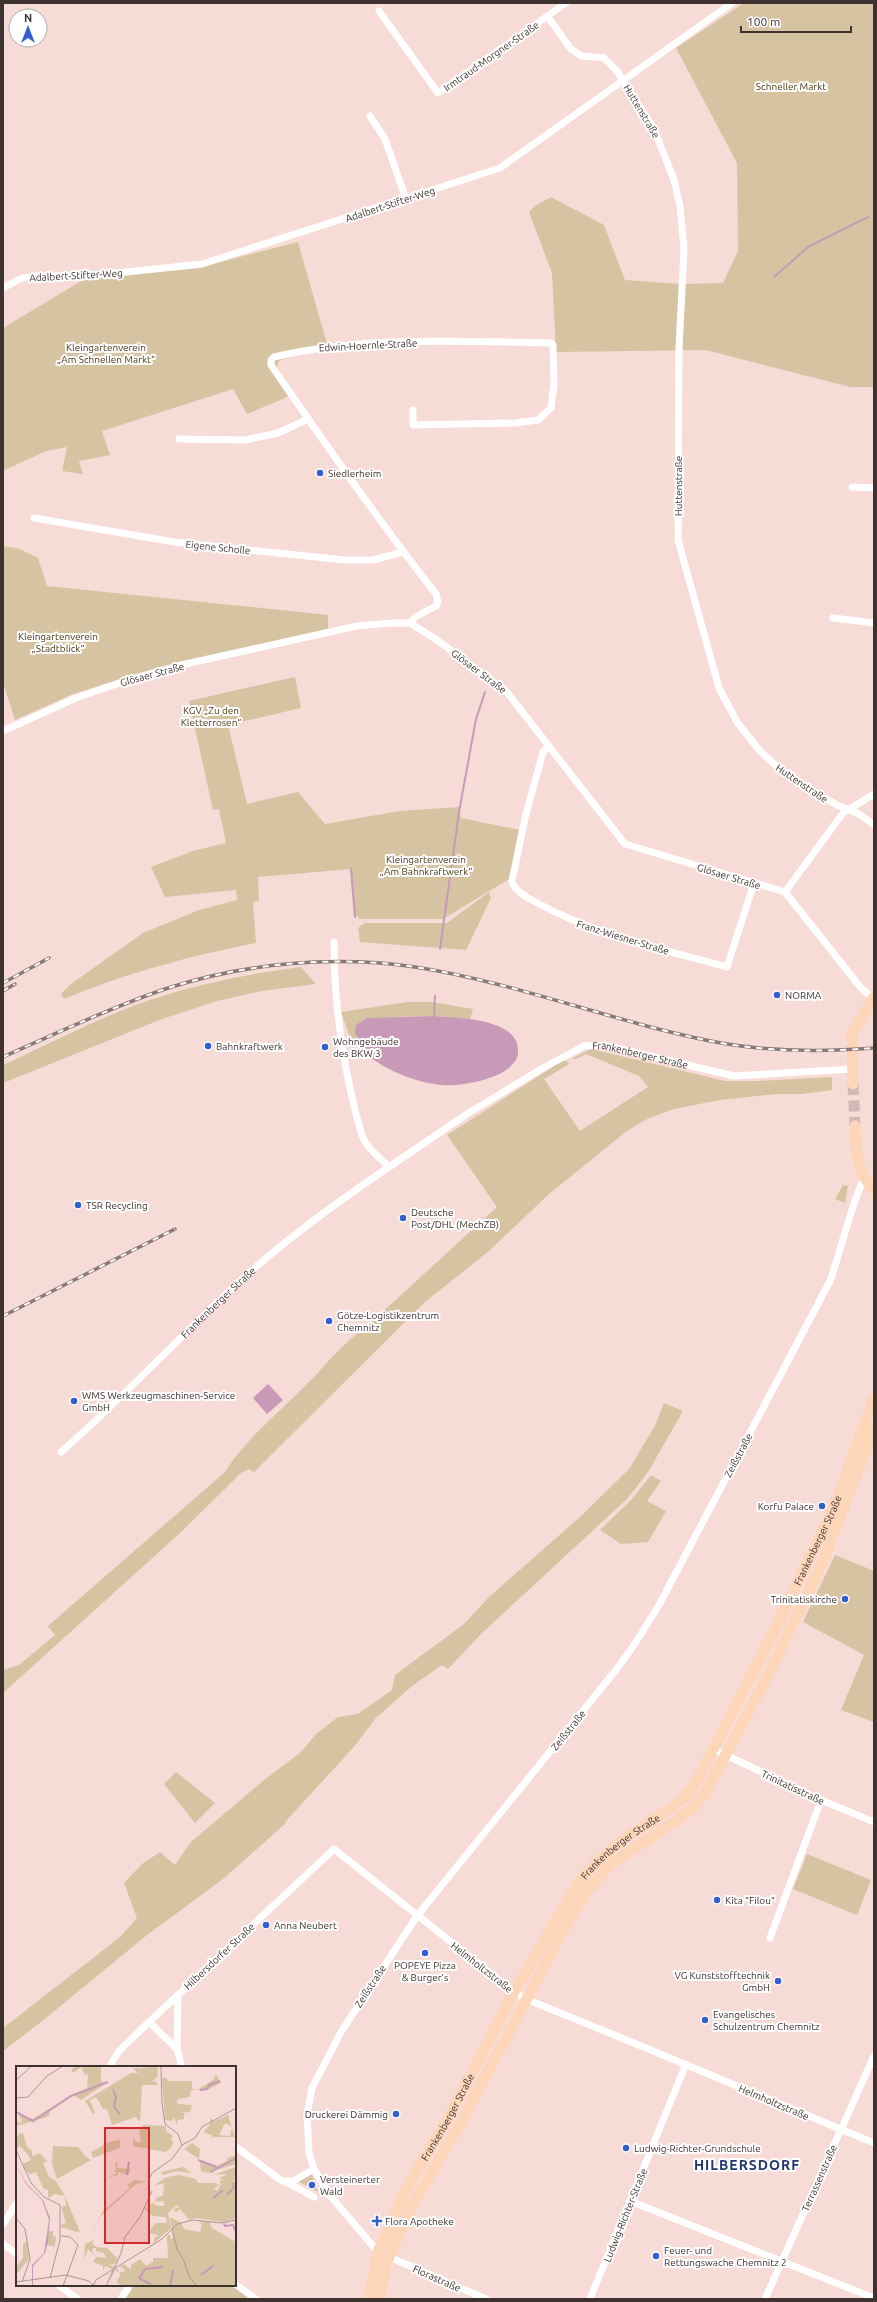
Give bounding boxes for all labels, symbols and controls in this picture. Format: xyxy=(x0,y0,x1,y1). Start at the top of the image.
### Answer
north arrow xyxy=(8,8,48,48)
scale bar xyxy=(741,8,851,34)
text: N xyxy=(24,12,32,24)
text: 100 m xyxy=(747,15,780,28)
street label: Irmtraud-Morgner-Straße xyxy=(442,19,541,94)
park label: Schneller Markt xyxy=(756,81,826,92)
street label: Huttenstraße xyxy=(621,82,662,140)
street label: Adalbert-Stifter-Weg xyxy=(344,185,436,224)
street label: Adalbert-Stifter-Weg xyxy=(29,268,123,283)
street label: Edwin-Hoernle-Straße xyxy=(318,337,418,354)
park label: Kleingartenverein „Am Schnellen Markt“ xyxy=(57,342,155,365)
street label: Huttenstraße xyxy=(673,456,684,516)
marker: Siedlerheim xyxy=(315,468,325,478)
place label: Siedlerheim xyxy=(328,468,381,479)
street label: Eigene Scholle xyxy=(185,539,251,556)
park label: Kleingartenverein „Stadtblick“ xyxy=(18,631,98,654)
street label: Glösaer Straße xyxy=(449,647,508,696)
street label: Glösaer Straße xyxy=(119,661,185,688)
park label: KGV „Zu den Kletterrosen“ xyxy=(181,705,241,728)
street label: Huttenstraße xyxy=(774,762,830,805)
park label: Kleingartenverein „Am Bahnkraftwerk“ xyxy=(380,854,472,877)
street label: Glösaer Straße xyxy=(696,862,762,891)
street label: Franz-Wiesner-Straße xyxy=(575,918,671,957)
marker: NORMA xyxy=(772,990,782,1000)
place label: NORMA xyxy=(785,990,822,1001)
place label: Wohngebäude des BKW 3 xyxy=(333,1036,399,1059)
street label: Frankenberger Straße xyxy=(592,1040,689,1071)
marker: Bahnkraftwerk xyxy=(203,1041,213,1051)
place label: Bahnkraftwerk xyxy=(216,1041,283,1052)
marker: Wohngebäude des BKW 3 xyxy=(320,1042,330,1052)
marker: TSR Recycling xyxy=(73,1200,83,1210)
place label: TSR Recycling xyxy=(86,1200,148,1211)
place label: Deutsche Post/DHL (MechZB) xyxy=(411,1207,499,1230)
marker: Deutsche Post/DHL (MechZB) xyxy=(398,1213,408,1223)
street label: Frankenberger Straße xyxy=(179,1265,258,1340)
place label: Götze-Logistikzentrum Chemnitz xyxy=(337,1310,439,1333)
marker: Götze-Logistikzentrum Chemnitz xyxy=(324,1316,334,1326)
place label: WMS Werkzeugmaschinen-Service GmbH xyxy=(82,1390,235,1413)
marker: WMS Werkzeugmaschinen-Service GmbH xyxy=(69,1396,79,1406)
street label: Zeißstraße xyxy=(722,1431,755,1479)
street label: Frankenberger Straße xyxy=(792,1494,844,1587)
place label: Korfu Palace xyxy=(758,1501,814,1512)
marker: Korfu Palace xyxy=(817,1501,827,1511)
place label: Trinitatiskirche xyxy=(771,1594,837,1605)
marker: Trinitatiskirche xyxy=(840,1594,850,1604)
street label: Zeißstraße xyxy=(549,1708,588,1753)
street label: Trinitatisstraße xyxy=(760,1768,826,1807)
street label: Frankenberger Straße xyxy=(579,1812,662,1881)
marker: Kita "Filou" xyxy=(712,1895,722,1905)
place label: Kita "Filou" xyxy=(725,1895,775,1906)
marker: Anna Neubert xyxy=(261,1920,271,1930)
place label: Anna Neubert xyxy=(274,1920,337,1931)
street label: Hilbersdorfer Straße xyxy=(182,1921,257,1992)
street label: Helmholtzstraße xyxy=(449,1940,515,1995)
marker: POPEYE Pizza & Burger's xyxy=(420,1948,430,1958)
place label: POPEYE Pizza & Burger's xyxy=(394,1960,456,1983)
street label: Zeißstraße xyxy=(353,1963,388,2010)
place label: VG Kunststofftechnik GmbH xyxy=(674,1970,770,1993)
marker: VG Kunststofftechnik GmbH xyxy=(773,1976,783,1986)
place label: Evangelisches Schulzentrum Chemnitz xyxy=(713,2009,820,2032)
marker: Evangelisches Schulzentrum Chemnitz xyxy=(700,2015,710,2025)
inset map xyxy=(16,2066,236,2286)
street label: Frankenberger Straße xyxy=(419,2072,476,2163)
street label: Helmholtzstraße xyxy=(737,2083,811,2122)
place label: Druckerei Dämmig xyxy=(305,2109,388,2120)
marker: Druckerei Dämmig xyxy=(391,2109,401,2119)
marker: Ludwig-Richter-Grundschule xyxy=(621,2143,631,2153)
place label: Ludwig-Richter-Grundschule xyxy=(634,2143,761,2154)
street label: Terrassenstraße xyxy=(800,2143,839,2213)
district label: HILBERSDORF xyxy=(694,2157,800,2173)
street label: Ludwig-Richter-Straße xyxy=(602,2167,649,2264)
place label: Versteinerter Wald xyxy=(320,2174,380,2197)
marker: Versteinerter Wald xyxy=(307,2180,317,2190)
marker: Flora Apotheke xyxy=(372,2216,382,2226)
place label: Flora Apotheke xyxy=(385,2216,454,2227)
place label: Feuer- und Rettungswache Chemnitz 2 xyxy=(664,2245,787,2268)
marker: Feuer- und Rettungswache Chemnitz 2 xyxy=(651,2251,661,2261)
street label: Florastraße xyxy=(411,2263,463,2294)

